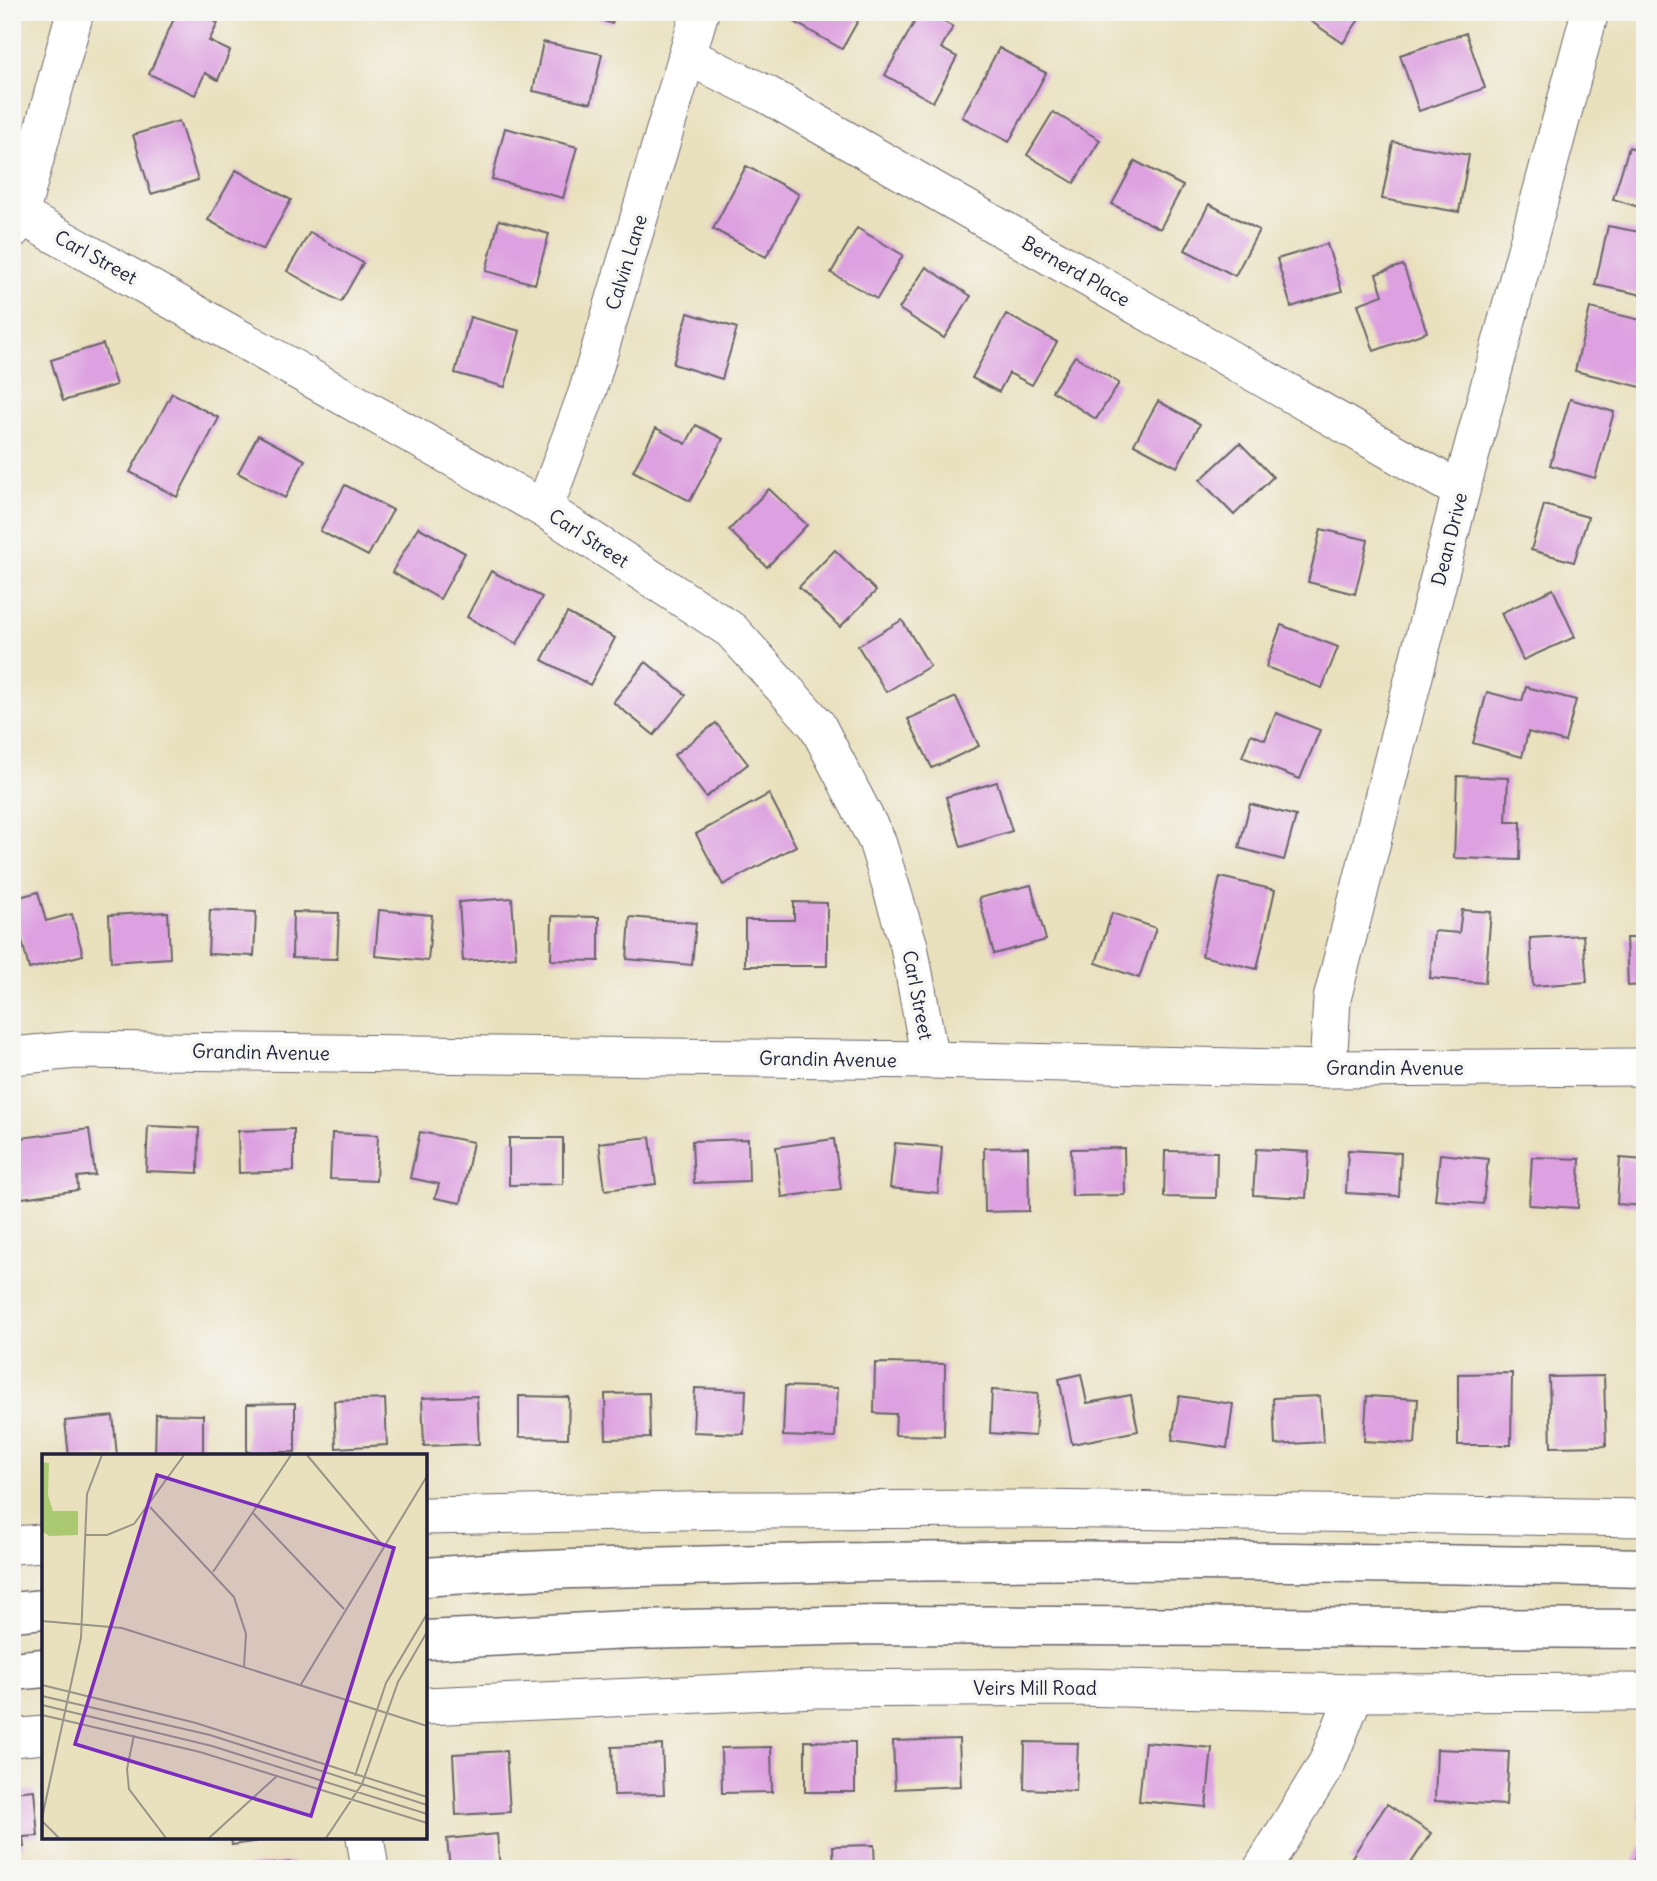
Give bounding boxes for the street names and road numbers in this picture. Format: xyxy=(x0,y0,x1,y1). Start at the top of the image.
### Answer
street label: Calvin Lane xyxy=(600,211,652,313)
street label: Carl Street xyxy=(51,225,141,289)
street label: Bernerd Place xyxy=(1018,230,1134,312)
street label: Dean Drive xyxy=(1426,490,1472,588)
street label: Carl Street xyxy=(545,503,633,573)
street label: Carl Street xyxy=(898,948,938,1042)
street label: Grandin Avenue xyxy=(192,1039,330,1065)
street label: Grandin Avenue xyxy=(759,1046,897,1072)
street label: Grandin Avenue xyxy=(1326,1056,1464,1080)
street label: Veirs Mill Road xyxy=(973,1676,1097,1700)

